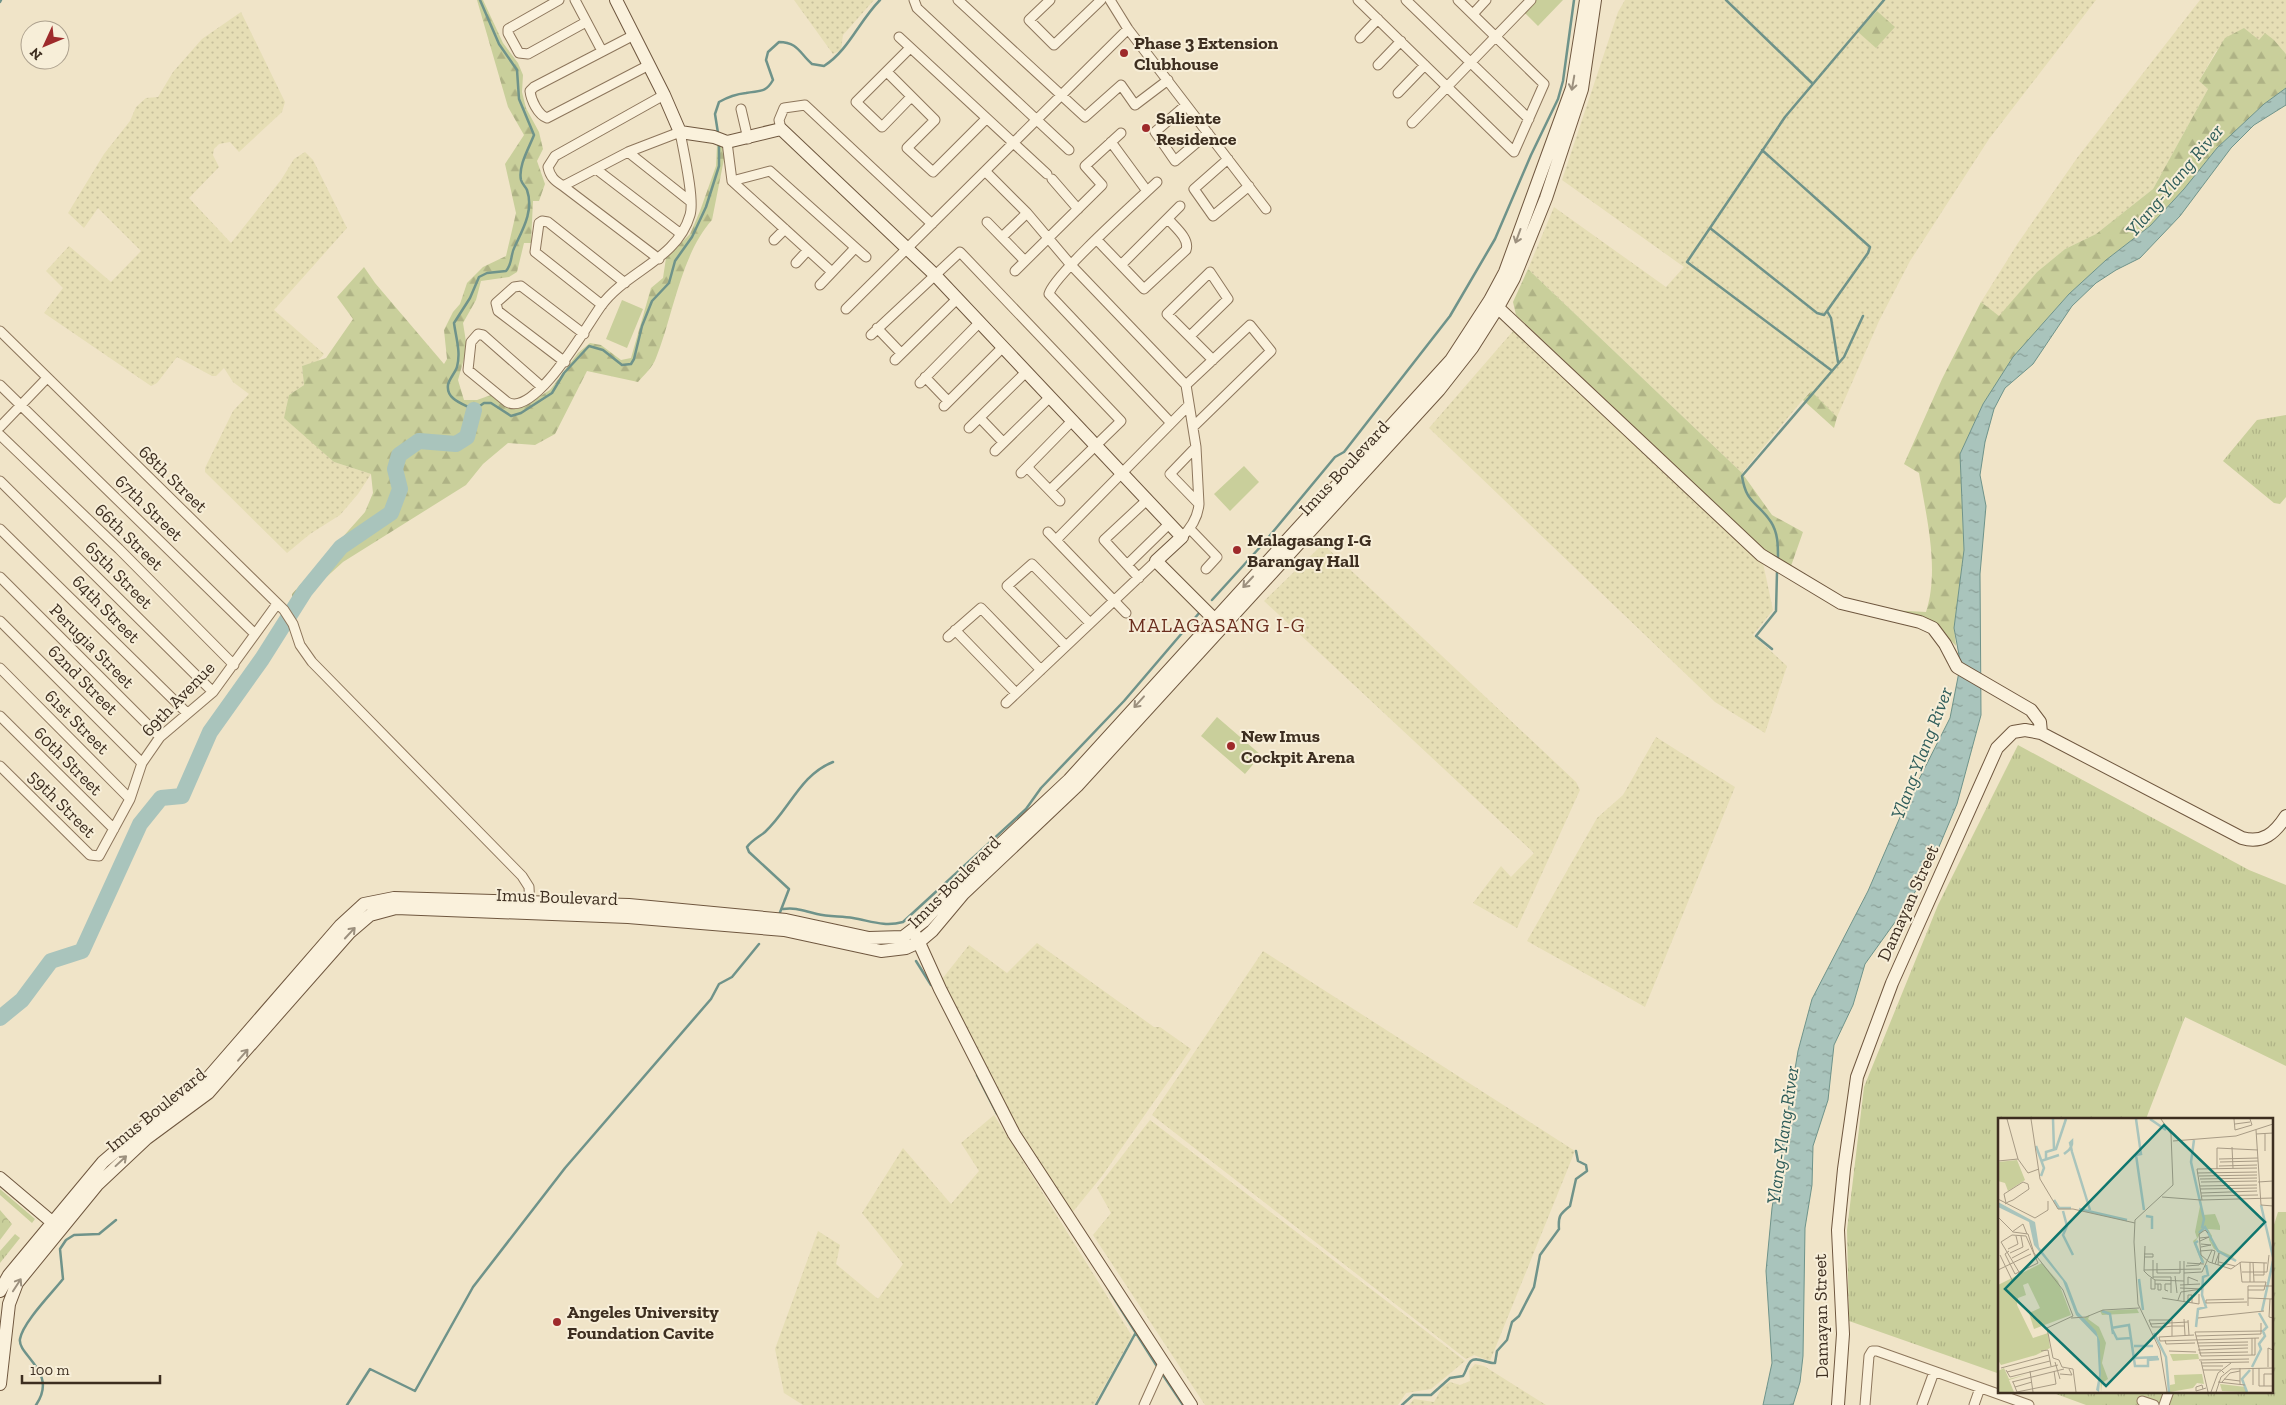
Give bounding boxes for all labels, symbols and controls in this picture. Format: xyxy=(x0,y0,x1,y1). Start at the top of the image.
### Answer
north arrow xyxy=(20,20,70,70)
place label: Phase 3 Extension Clubhouse xyxy=(1134,32,1279,75)
text: N xyxy=(26,44,46,63)
marker: Phase 3 Extension Clubhouse xyxy=(1118,47,1130,59)
one-way arrow xyxy=(1567,74,1577,90)
place label: Saliente Residence xyxy=(1156,107,1237,150)
water label: Ylang-Ylang River xyxy=(2121,119,2228,241)
marker: Saliente Residence xyxy=(1140,122,1152,134)
one-way arrow xyxy=(1513,227,1522,243)
street label: Imus Boulevard xyxy=(1294,416,1394,520)
street label: 68th Street xyxy=(134,441,212,517)
street label: 67th Street xyxy=(110,470,188,546)
street label: 66th Street xyxy=(90,499,168,575)
place label: Malagasang I-G Barangay Hall xyxy=(1247,529,1371,572)
street label: 65th Street xyxy=(81,537,158,614)
marker: Malagasang I-G Barangay Hall xyxy=(1231,544,1243,556)
street label: 64th Street xyxy=(67,570,145,648)
one-way arrow xyxy=(1242,575,1254,588)
street label: Perugia Street xyxy=(45,599,139,693)
district label: MALAGASANG I-G xyxy=(1128,613,1306,637)
street label: 62nd Street xyxy=(43,640,123,720)
street label: 69th Avenue xyxy=(137,657,219,741)
water label: Ylang-Ylang River xyxy=(1886,684,1957,822)
street label: 61st Street xyxy=(40,685,114,759)
one-way arrow xyxy=(1133,696,1145,709)
street label: 60th Street xyxy=(29,722,107,800)
place label: New Imus Cockpit Arena xyxy=(1241,725,1355,768)
marker: New Imus Cockpit Arena xyxy=(1225,740,1237,752)
street label: 59th Street xyxy=(24,766,101,843)
street label: Imus Boulevard xyxy=(903,831,1005,933)
street label: Damayan Street xyxy=(1873,841,1944,965)
street label: Imus Boulevard xyxy=(496,884,618,910)
one-way arrow xyxy=(344,926,356,939)
one-way arrow xyxy=(237,1048,248,1061)
street label: Imus Boulevard xyxy=(102,1063,210,1157)
water label: Ylang-Ylang River xyxy=(1761,1064,1804,1206)
inset map xyxy=(1998,1118,2274,1392)
one-way arrow xyxy=(114,1155,127,1167)
street label: Damayan Street xyxy=(1809,1253,1833,1379)
one-way arrow xyxy=(12,1279,22,1293)
place label: Angeles University Foundation Cavite xyxy=(567,1301,719,1344)
marker: Angeles University Foundation Cavite xyxy=(551,1316,563,1328)
scale bar xyxy=(22,1352,160,1384)
text: 100 m xyxy=(30,1361,69,1379)

